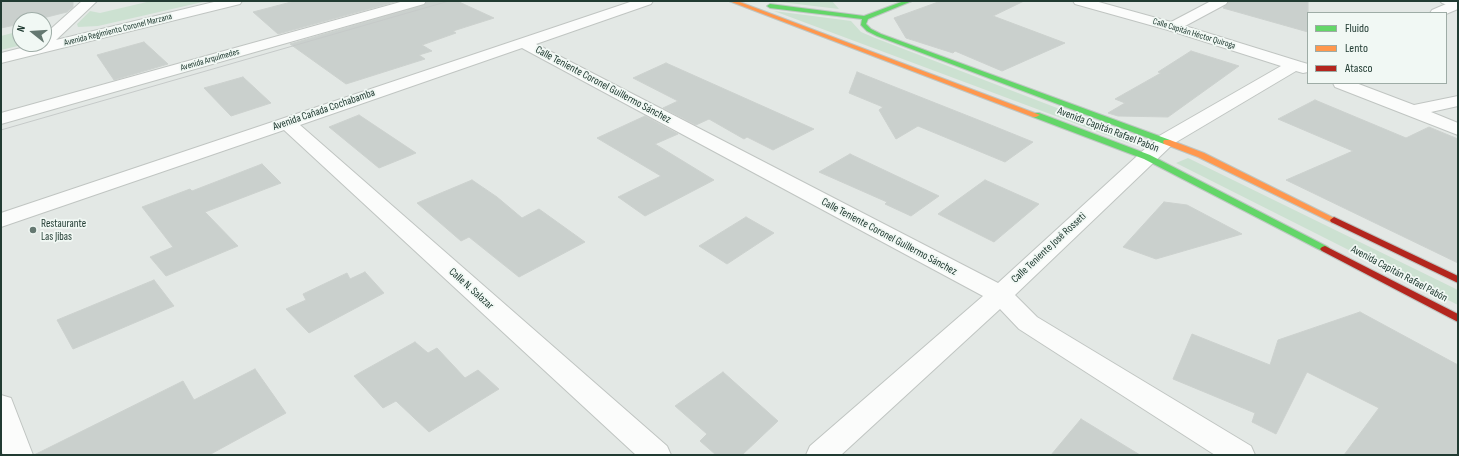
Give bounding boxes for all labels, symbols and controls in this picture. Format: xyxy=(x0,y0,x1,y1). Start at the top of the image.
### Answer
street label: Avenida Regimiento Coronel Marzana xyxy=(63,11,173,49)
north arrow xyxy=(12,12,52,52)
legend xyxy=(1307,12,1447,84)
street label: Calle Capitán Héctor Quiroga xyxy=(1151,16,1237,52)
text: Fluido xyxy=(1345,21,1369,36)
text: N xyxy=(14,24,28,33)
text: Lento xyxy=(1345,41,1368,56)
street label: Calle Teniente Coronel Guillermo Sánchez xyxy=(533,44,673,126)
street label: Avenida Arquímedes xyxy=(179,46,241,74)
text: Atasco xyxy=(1345,61,1372,76)
street label: Avenida Cañada Cochabamba xyxy=(271,86,377,134)
street label: Avenida Capitán Rafael Pabón xyxy=(1055,105,1161,155)
street label: Calle Teniente Coronel Guillermo Sánchez xyxy=(819,196,959,278)
street label: Calle Teniente José Rosseti xyxy=(1009,210,1089,286)
place label: Restaurante Las Jibas xyxy=(41,217,86,243)
marker: Restaurante Las Jibas xyxy=(28,225,38,235)
street label: Avenida Capitán Rafael Pabón xyxy=(1348,243,1450,305)
street label: Calle N. Salazar xyxy=(446,265,496,313)

